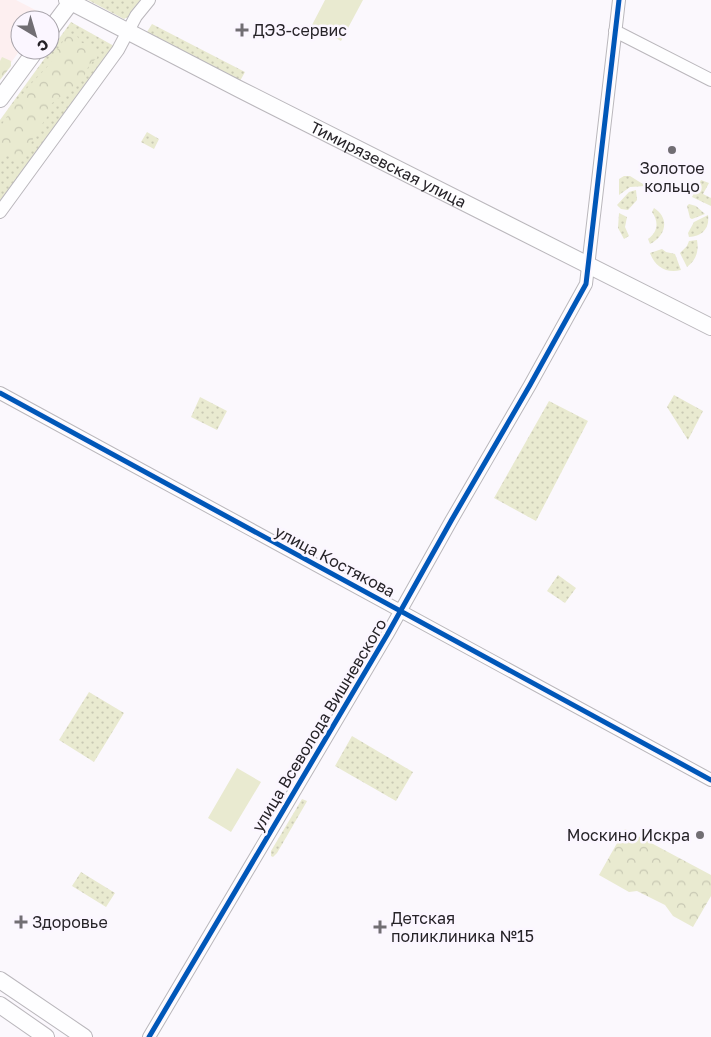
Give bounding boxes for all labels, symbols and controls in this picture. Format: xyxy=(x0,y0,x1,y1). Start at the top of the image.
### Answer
north arrow xyxy=(10,10,60,60)
place label: ДЭЗ-сервис xyxy=(253,20,347,40)
marker: ДЭЗ-сервис xyxy=(235,23,249,37)
text: С xyxy=(34,36,52,55)
street label: Тимирязевская улица xyxy=(307,117,470,212)
marker: Золотое кольцо xyxy=(666,144,678,156)
place label: Золотое кольцо xyxy=(639,158,705,196)
street label: улица Костякова xyxy=(271,521,399,601)
street label: улица Всеволода Вишневского xyxy=(247,615,391,835)
place label: Москино Искра xyxy=(567,825,690,845)
marker: Москино Искра xyxy=(694,829,706,841)
place label: Детская поликлиника №15 xyxy=(391,908,534,946)
place label: Здоровье xyxy=(32,912,108,932)
marker: Здоровье xyxy=(14,915,28,929)
marker: Детская поликлиника №15 xyxy=(373,920,387,934)

